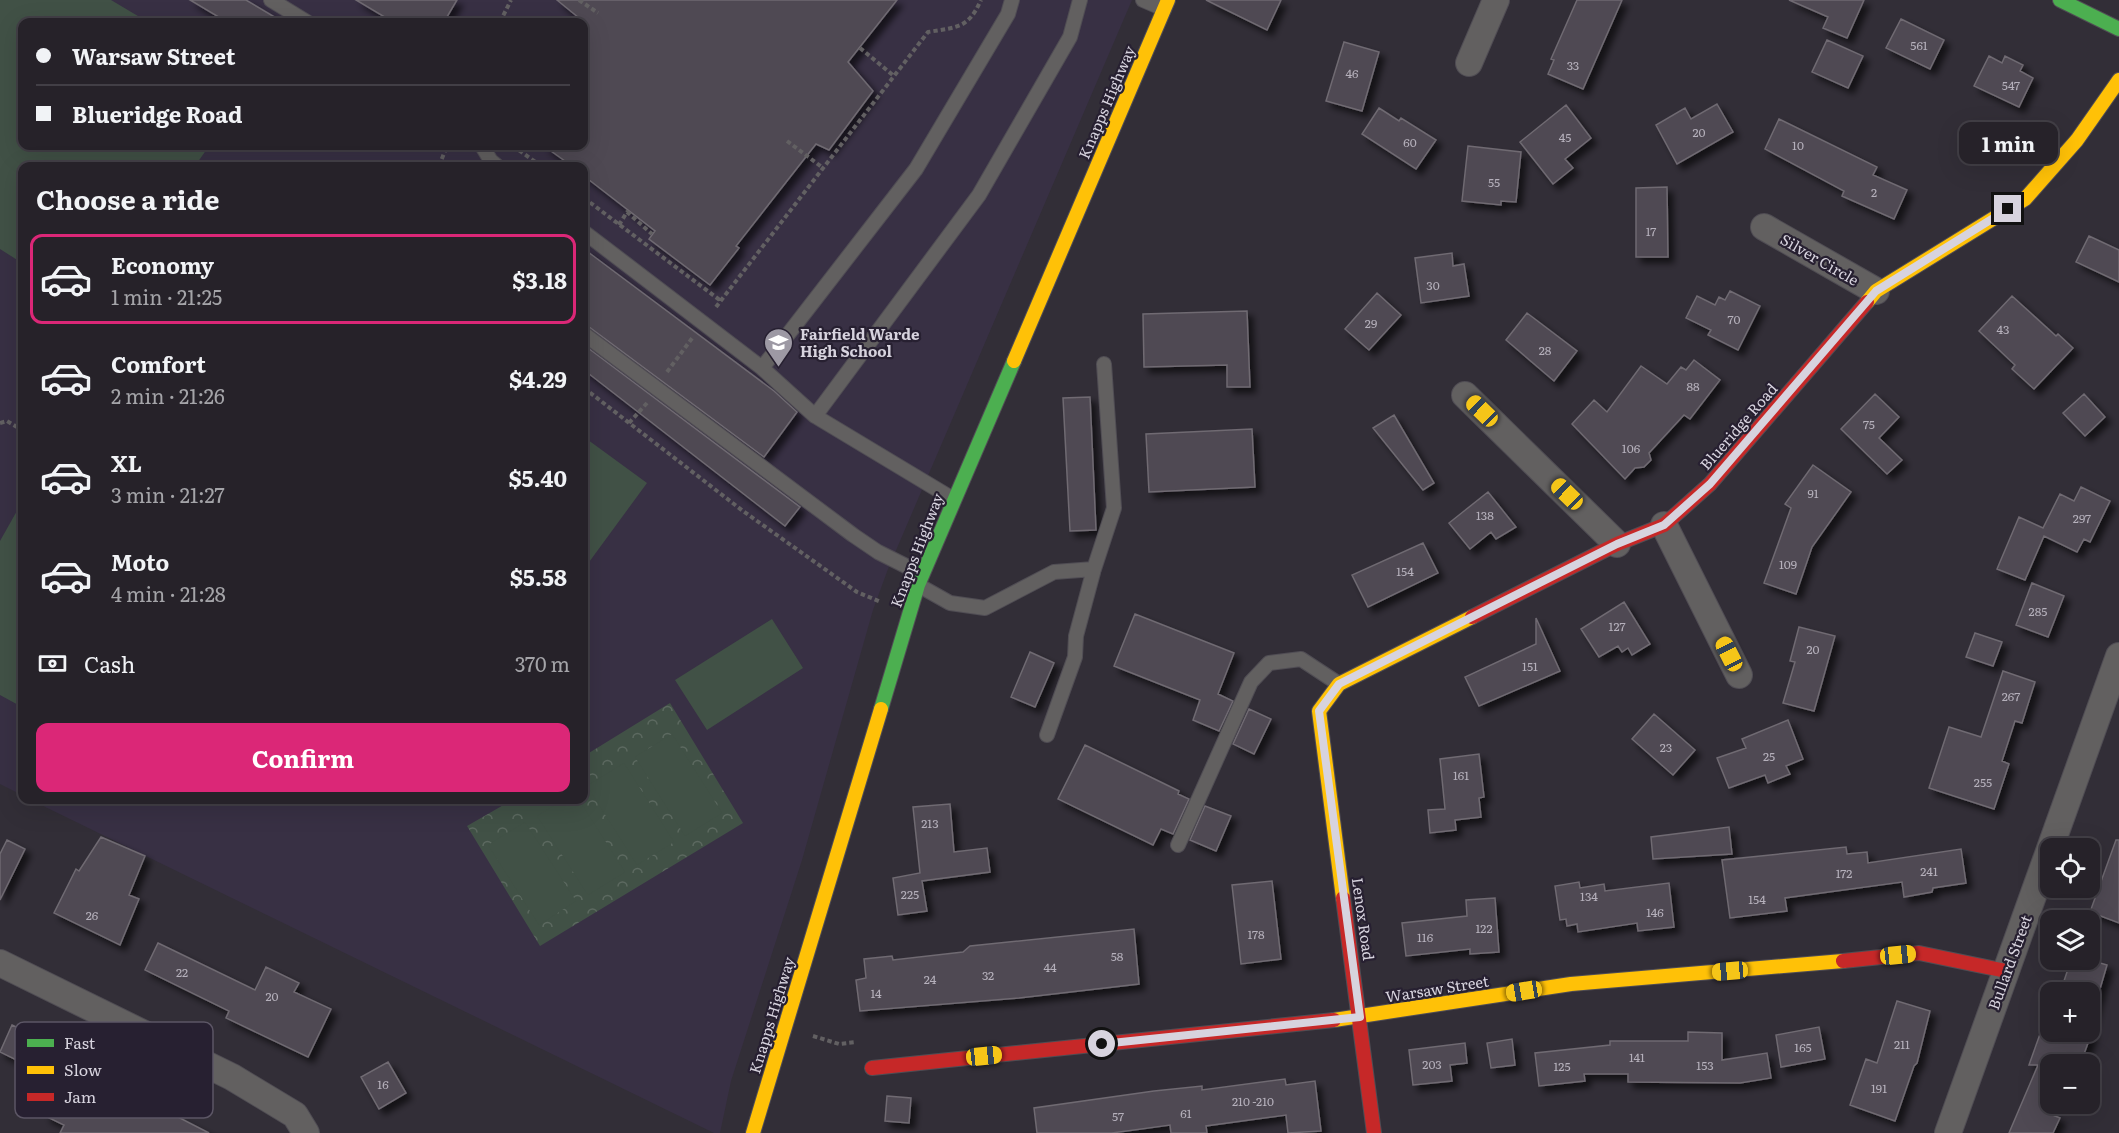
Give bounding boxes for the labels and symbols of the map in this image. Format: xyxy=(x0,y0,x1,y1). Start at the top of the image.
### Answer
house number: 561 xyxy=(1910,36,1928,54)
street label: Knapps Highway xyxy=(1072,42,1140,162)
house number: 33 xyxy=(1567,56,1579,74)
house number: 46 xyxy=(1345,64,1359,82)
house number: 547 xyxy=(2002,76,2020,94)
callout: 1 min xyxy=(1958,122,2058,164)
house number: 20 xyxy=(1692,123,1706,141)
house number: 45 xyxy=(1559,128,1571,146)
house number: 60 xyxy=(1403,133,1417,151)
house number: 10 xyxy=(1792,136,1804,154)
house number: 55 xyxy=(1488,173,1500,191)
house number: 2 xyxy=(1871,183,1877,201)
route end xyxy=(1994,195,2021,222)
house number: 17 xyxy=(1646,222,1656,240)
street label: Silver Circle xyxy=(1776,227,1864,291)
house number: 30 xyxy=(1426,276,1440,294)
house number: 70 xyxy=(1727,310,1741,328)
house number: 29 xyxy=(1365,314,1377,332)
house number: 43 xyxy=(1996,320,2010,338)
place label: Fairfield Warde High School xyxy=(800,322,920,362)
school or university icon: Fairfield Warde High School xyxy=(763,326,795,368)
house number: 28 xyxy=(1539,341,1552,359)
house number: 88 xyxy=(1686,377,1700,395)
street label: Blueridge Road xyxy=(1694,378,1782,474)
car xyxy=(1463,392,1501,430)
house number: 75 xyxy=(1863,415,1875,433)
house number: 106 xyxy=(1622,439,1641,457)
car xyxy=(1548,475,1586,513)
house number: 91 xyxy=(1807,484,1819,502)
street label: Knapps Highway xyxy=(884,489,949,611)
house number: 138 xyxy=(1476,506,1494,524)
house number: 297 xyxy=(2073,509,2091,527)
house number: 109 xyxy=(1779,555,1797,573)
house number: 154 xyxy=(1396,562,1414,580)
house number: 285 xyxy=(2029,602,2047,620)
house number: 127 xyxy=(1609,617,1625,635)
car xyxy=(1713,634,1745,674)
house number: 20 xyxy=(1806,640,1820,658)
house number: 151 xyxy=(1522,657,1538,675)
house number: 267 xyxy=(2002,687,2020,705)
house number: 23 xyxy=(1660,738,1672,756)
house number: 25 xyxy=(1763,747,1775,765)
house number: 161 xyxy=(1453,766,1469,784)
house number: 255 xyxy=(1974,773,1992,791)
house number: 213 xyxy=(921,814,939,832)
house number: 241 xyxy=(1920,862,1938,880)
house number: 172 xyxy=(1836,864,1852,882)
street label: Lenox Road xyxy=(1347,876,1381,962)
house number: 225 xyxy=(901,885,919,903)
house number: 134 xyxy=(1580,887,1598,905)
house number: 154 xyxy=(1748,890,1766,908)
house number: 146 xyxy=(1646,903,1664,921)
house number: 26 xyxy=(86,906,99,924)
street label: Bullard Street xyxy=(1981,911,2037,1013)
house number: 122 xyxy=(1475,919,1493,937)
house number: 178 xyxy=(1247,925,1265,943)
house number: 116 xyxy=(1417,928,1434,946)
car xyxy=(1879,944,1917,966)
house number: 58 xyxy=(1111,947,1124,965)
street label: Knapps Highway xyxy=(742,953,800,1076)
house number: 44 xyxy=(1043,958,1057,976)
car xyxy=(1711,960,1749,982)
house number: 22 xyxy=(176,963,188,981)
house number: 32 xyxy=(982,966,994,984)
street label: Warsaw Street xyxy=(1384,968,1490,1008)
house number: 24 xyxy=(924,970,937,988)
car xyxy=(1505,979,1543,1003)
house number: 14 xyxy=(870,984,882,1002)
house number: 20 xyxy=(265,987,279,1005)
legend xyxy=(15,1022,213,1118)
text: Fast xyxy=(64,1030,96,1054)
route start xyxy=(1088,1030,1115,1057)
house number: 211 xyxy=(1894,1035,1910,1053)
house number: 165 xyxy=(1794,1038,1812,1056)
car xyxy=(965,1045,1003,1067)
house number: 141 xyxy=(1629,1048,1645,1066)
house number: 203 xyxy=(1422,1055,1442,1073)
house number: 153 xyxy=(1696,1056,1714,1074)
text: Slow xyxy=(64,1057,102,1081)
house number: 125 xyxy=(1553,1057,1571,1075)
house number: 16 xyxy=(377,1075,389,1093)
house number: 191 xyxy=(1871,1079,1887,1097)
text: Jam xyxy=(64,1084,97,1108)
house number: 210 -210 xyxy=(1232,1092,1274,1110)
house number: 61 xyxy=(1180,1104,1192,1122)
house number: 57 xyxy=(1112,1107,1124,1125)

